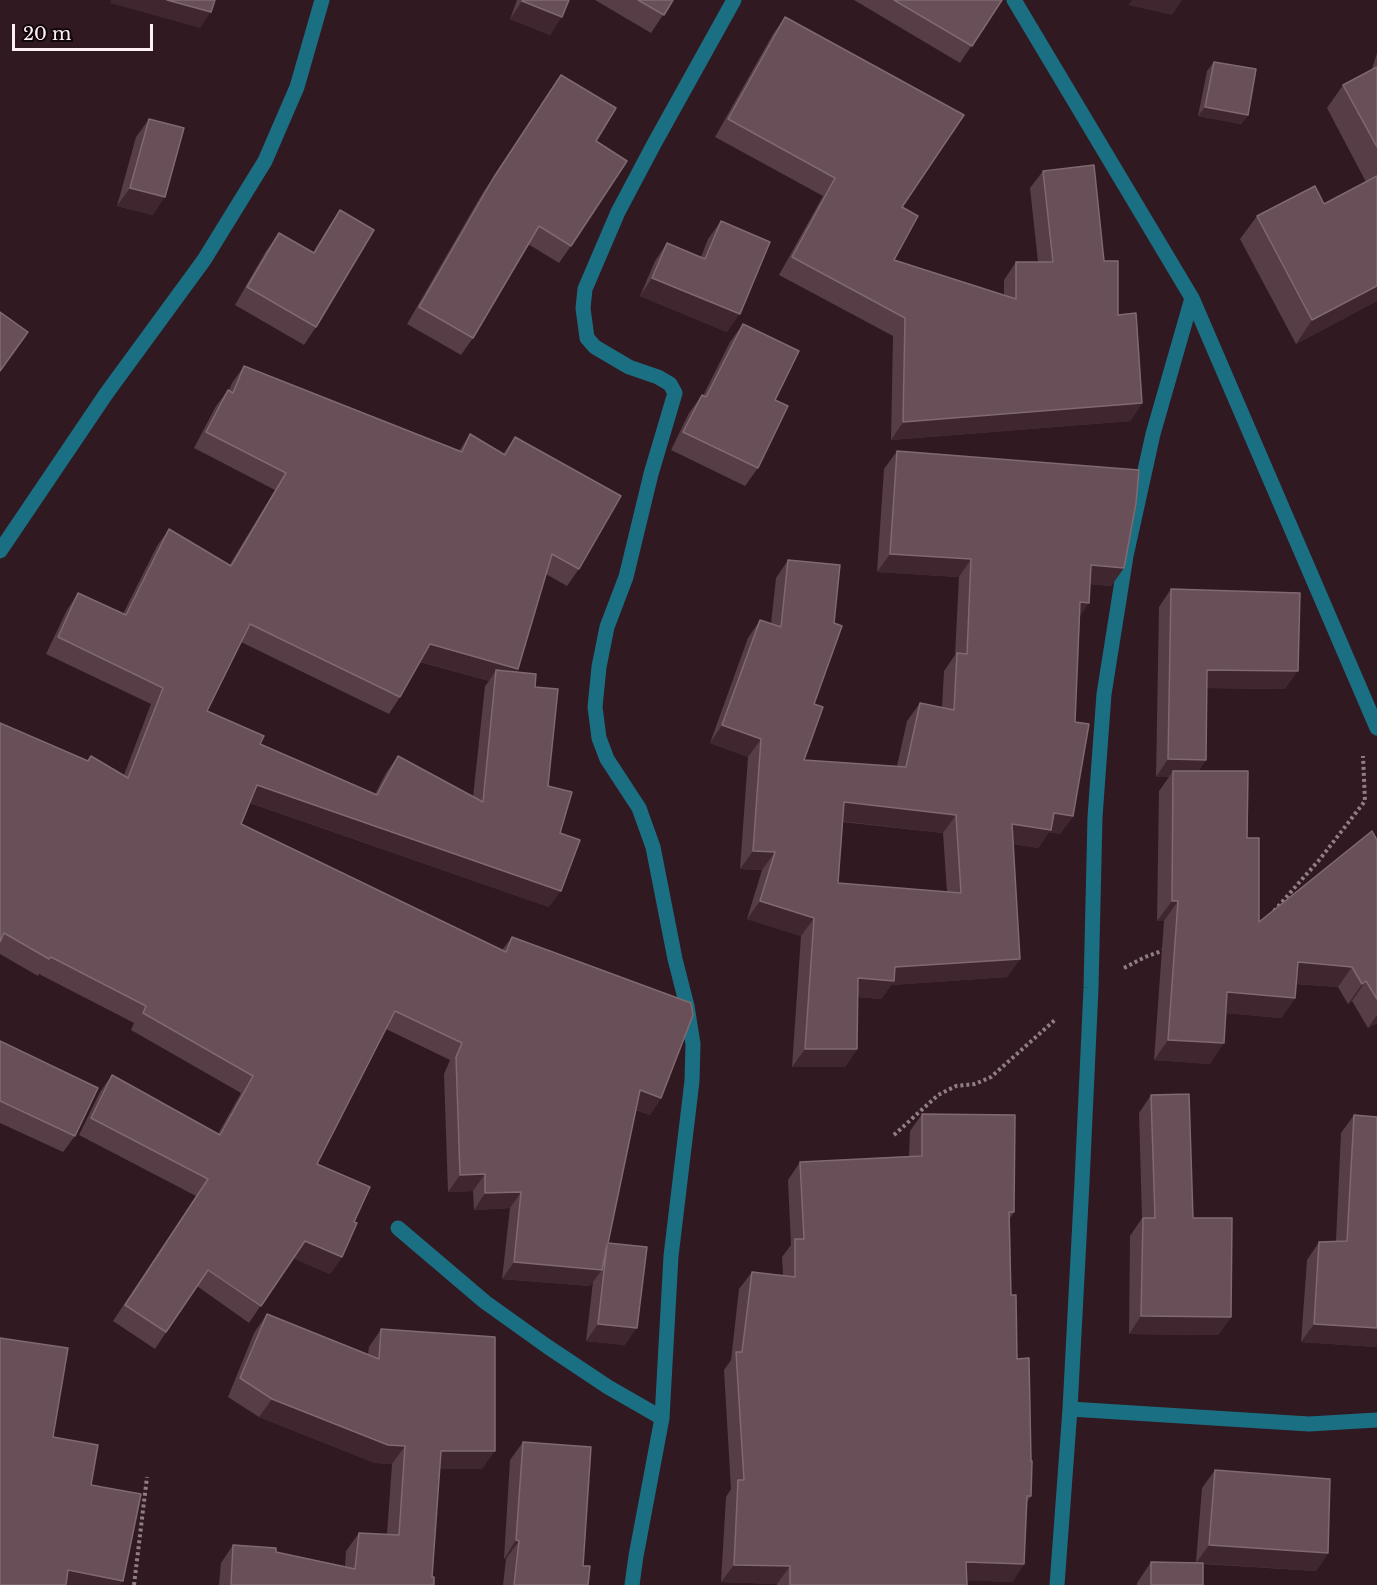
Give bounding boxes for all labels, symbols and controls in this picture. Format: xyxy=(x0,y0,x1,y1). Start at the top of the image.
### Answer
scale bar xyxy=(15,12,156,50)
text: 20 m xyxy=(23,23,71,45)

